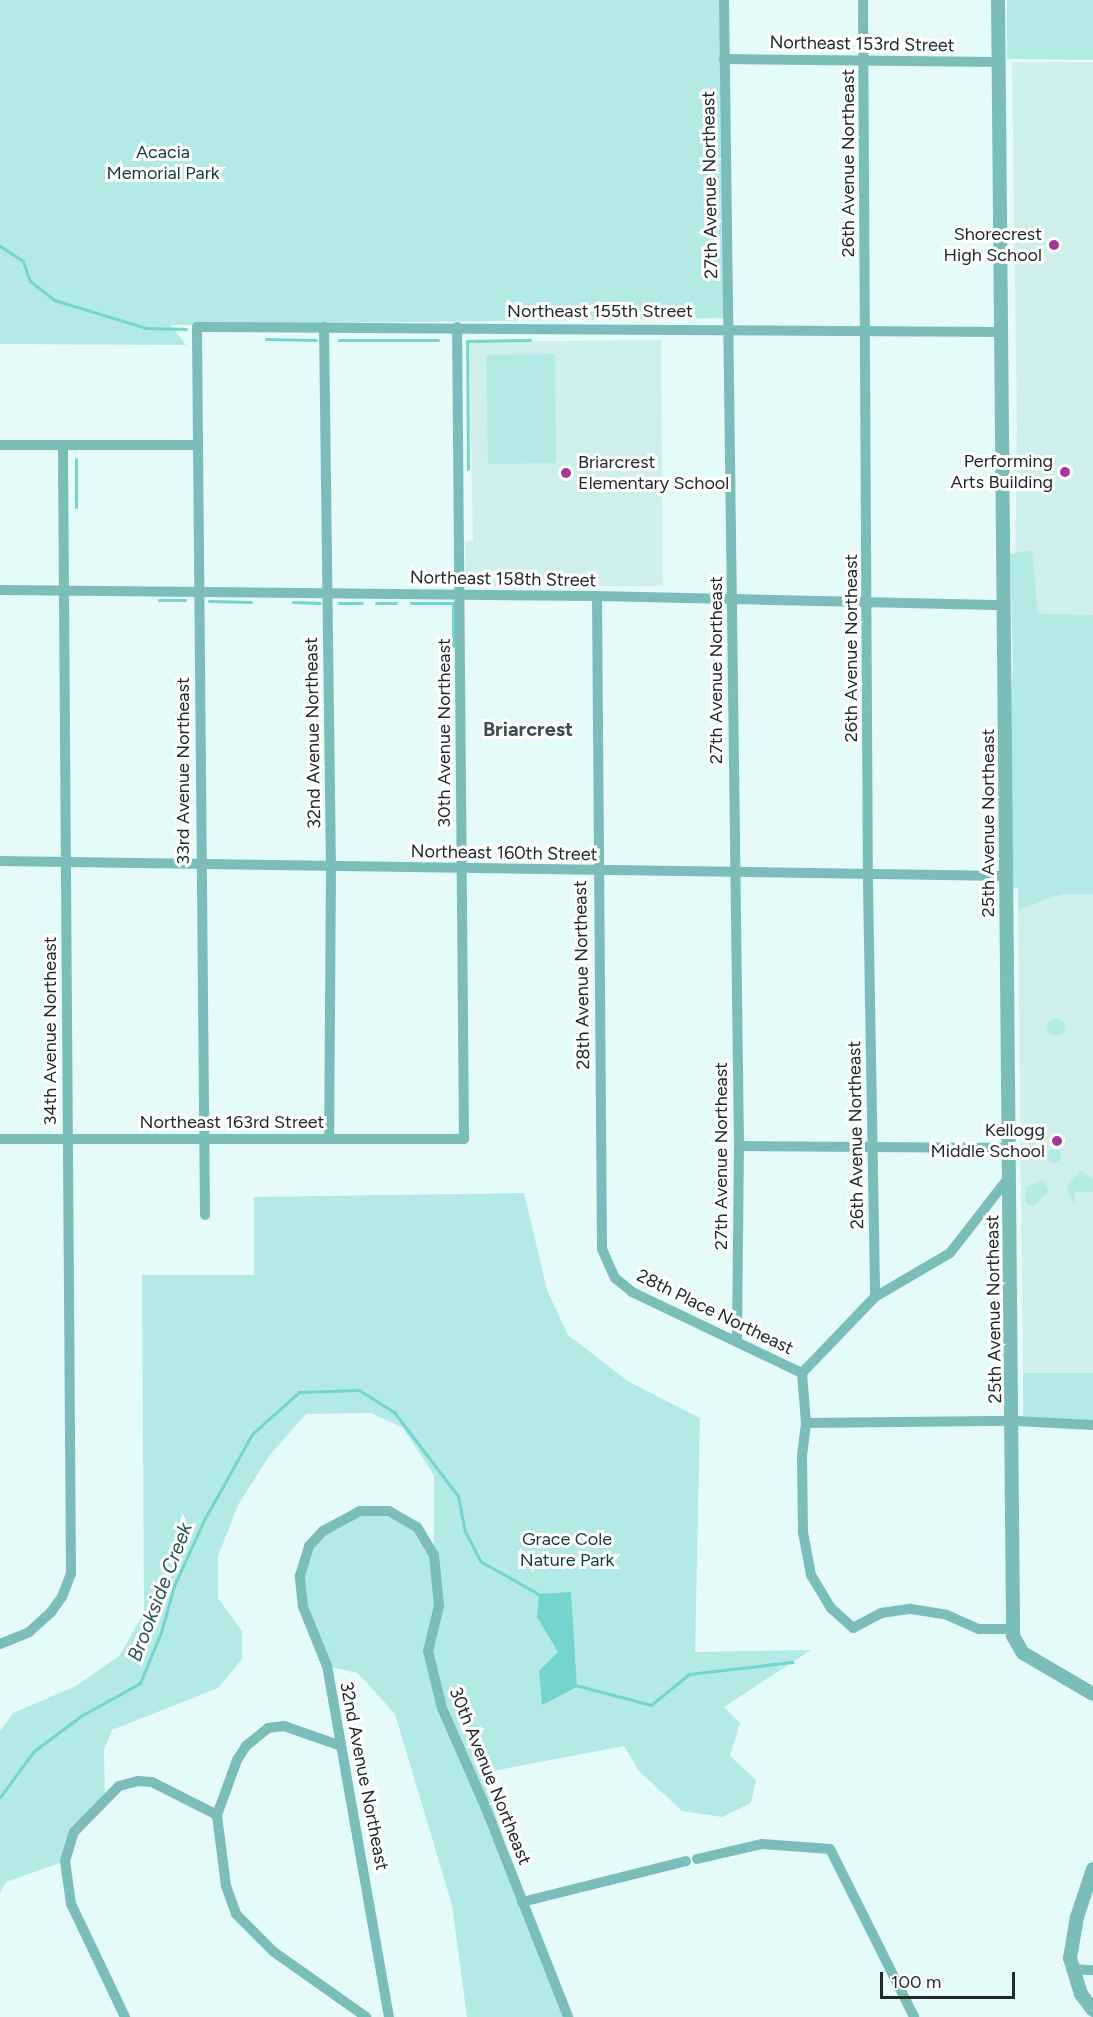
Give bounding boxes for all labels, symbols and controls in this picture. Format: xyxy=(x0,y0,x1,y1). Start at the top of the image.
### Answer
street label: Northeast 153rd Street xyxy=(769,32,955,56)
street label: 26th Avenue Northeast xyxy=(837,69,859,257)
street label: 27th Avenue Northeast xyxy=(698,91,722,279)
park label: Acacia Memorial Park xyxy=(107,142,219,184)
place label: Shorecrest High School xyxy=(944,224,1042,266)
marker: Shorecrest High School xyxy=(1047,238,1061,252)
street label: Northeast 155th Street xyxy=(507,300,693,322)
place label: Performing Arts Building xyxy=(951,451,1053,494)
place label: Briarcrest Elementary School xyxy=(578,452,729,494)
marker: Performing Arts Building xyxy=(1058,465,1072,479)
marker: Briarcrest Elementary School xyxy=(559,466,573,480)
street label: 26th Avenue Northeast xyxy=(840,554,862,742)
street label: Northeast 158th Street xyxy=(410,567,596,591)
street label: 27th Avenue Northeast xyxy=(705,576,727,764)
street label: 32nd Avenue Northeast xyxy=(301,637,325,829)
street label: 30th Avenue Northeast xyxy=(433,638,455,828)
street label: 33rd Avenue Northeast xyxy=(172,677,194,865)
district label: Briarcrest xyxy=(483,717,573,741)
street label: 25th Avenue Northeast xyxy=(977,729,999,917)
street label: Northeast 160th Street xyxy=(410,841,598,865)
street label: 28th Avenue Northeast xyxy=(570,880,594,1070)
street label: 34th Avenue Northeast xyxy=(39,936,61,1126)
street label: 26th Avenue Northeast xyxy=(844,1041,868,1229)
street label: 27th Avenue Northeast xyxy=(710,1062,732,1250)
street label: Northeast 163rd Street xyxy=(140,1111,324,1133)
place label: Kellogg Middle School xyxy=(931,1120,1045,1162)
marker: Kellogg Middle School xyxy=(1050,1134,1064,1148)
street label: 25th Avenue Northeast xyxy=(982,1215,1006,1403)
street label: 28th Place Northeast xyxy=(633,1265,797,1359)
water label: Brookside Creek xyxy=(123,1519,197,1665)
park label: Grace Cole Nature Park xyxy=(520,1529,614,1572)
street label: 32nd Avenue Northeast xyxy=(335,1680,393,1872)
street label: 30th Avenue Northeast xyxy=(445,1684,535,1868)
scale bar xyxy=(883,1960,1018,1998)
text: 100 m xyxy=(891,1971,941,1993)

